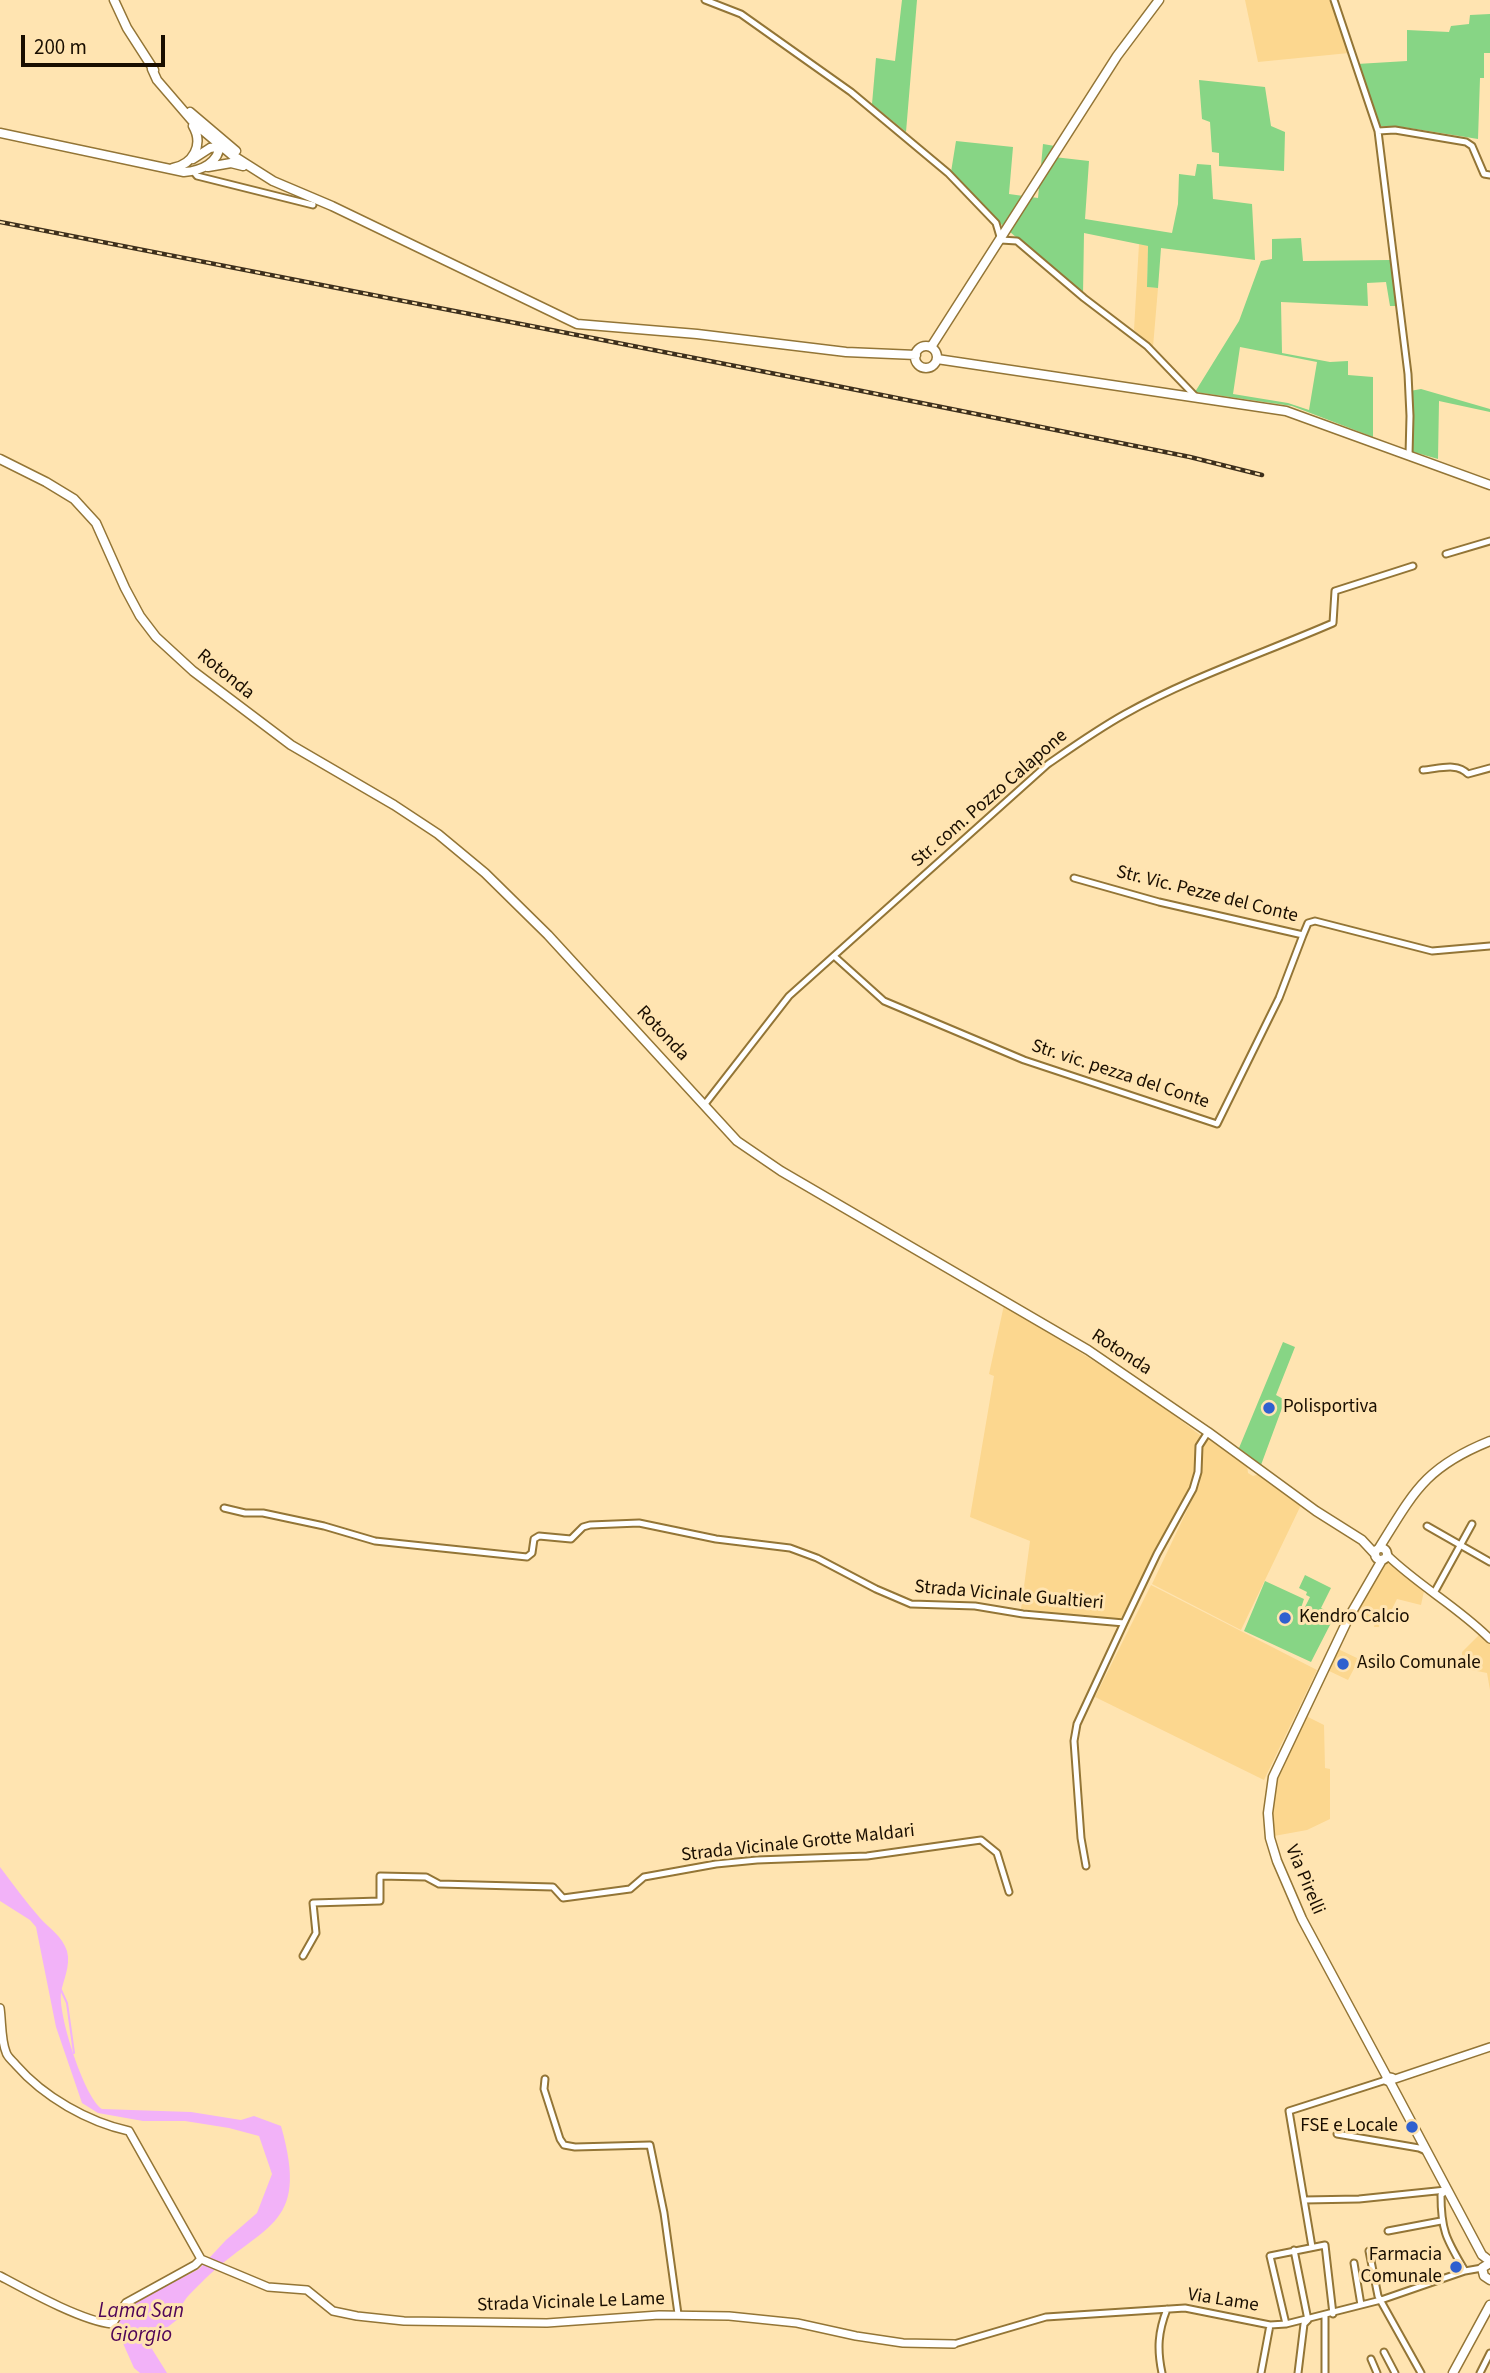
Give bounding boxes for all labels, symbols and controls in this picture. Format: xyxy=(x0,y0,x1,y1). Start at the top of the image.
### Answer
scale bar xyxy=(24,21,168,65)
text: 200 m xyxy=(34,32,87,62)
street label: Rotonda xyxy=(192,645,258,705)
street label: Str. com. Pozzo Calapone xyxy=(907,725,1073,873)
street label: Str. Vic. Pezze del Conte xyxy=(1114,861,1300,929)
street label: Rotonda xyxy=(631,1002,693,1066)
street label: Str. vic. pezza del Conte xyxy=(1028,1035,1212,1115)
street label: Rotonda xyxy=(1086,1325,1156,1381)
place label: Polisportiva xyxy=(1283,1397,1378,1419)
marker: Polisportiva xyxy=(1261,1400,1277,1416)
street label: Strada Vicinale Gualtieri xyxy=(913,1576,1105,1616)
place label: Kendro Calcio xyxy=(1299,1607,1410,1629)
marker: Kendro Calcio xyxy=(1277,1610,1293,1626)
place label: Asilo Comunale xyxy=(1357,1653,1481,1675)
marker: Asilo Comunale xyxy=(1335,1656,1351,1672)
street label: Strada Vicinale Grotte Maldari xyxy=(680,1820,916,1868)
street label: Via Pirelli xyxy=(1279,1842,1329,1918)
place label: FSE e Locale xyxy=(1300,2116,1398,2138)
marker: FSE e Locale xyxy=(1404,2119,1420,2135)
place label: Farmacia Comunale xyxy=(1361,2245,1442,2289)
marker: Farmacia Comunale xyxy=(1448,2259,1464,2275)
street label: Via Lame xyxy=(1186,2284,1260,2318)
street label: Strada Vicinale Le Lame xyxy=(477,2288,665,2318)
water label: Lama San Giorgio xyxy=(98,2299,184,2349)

